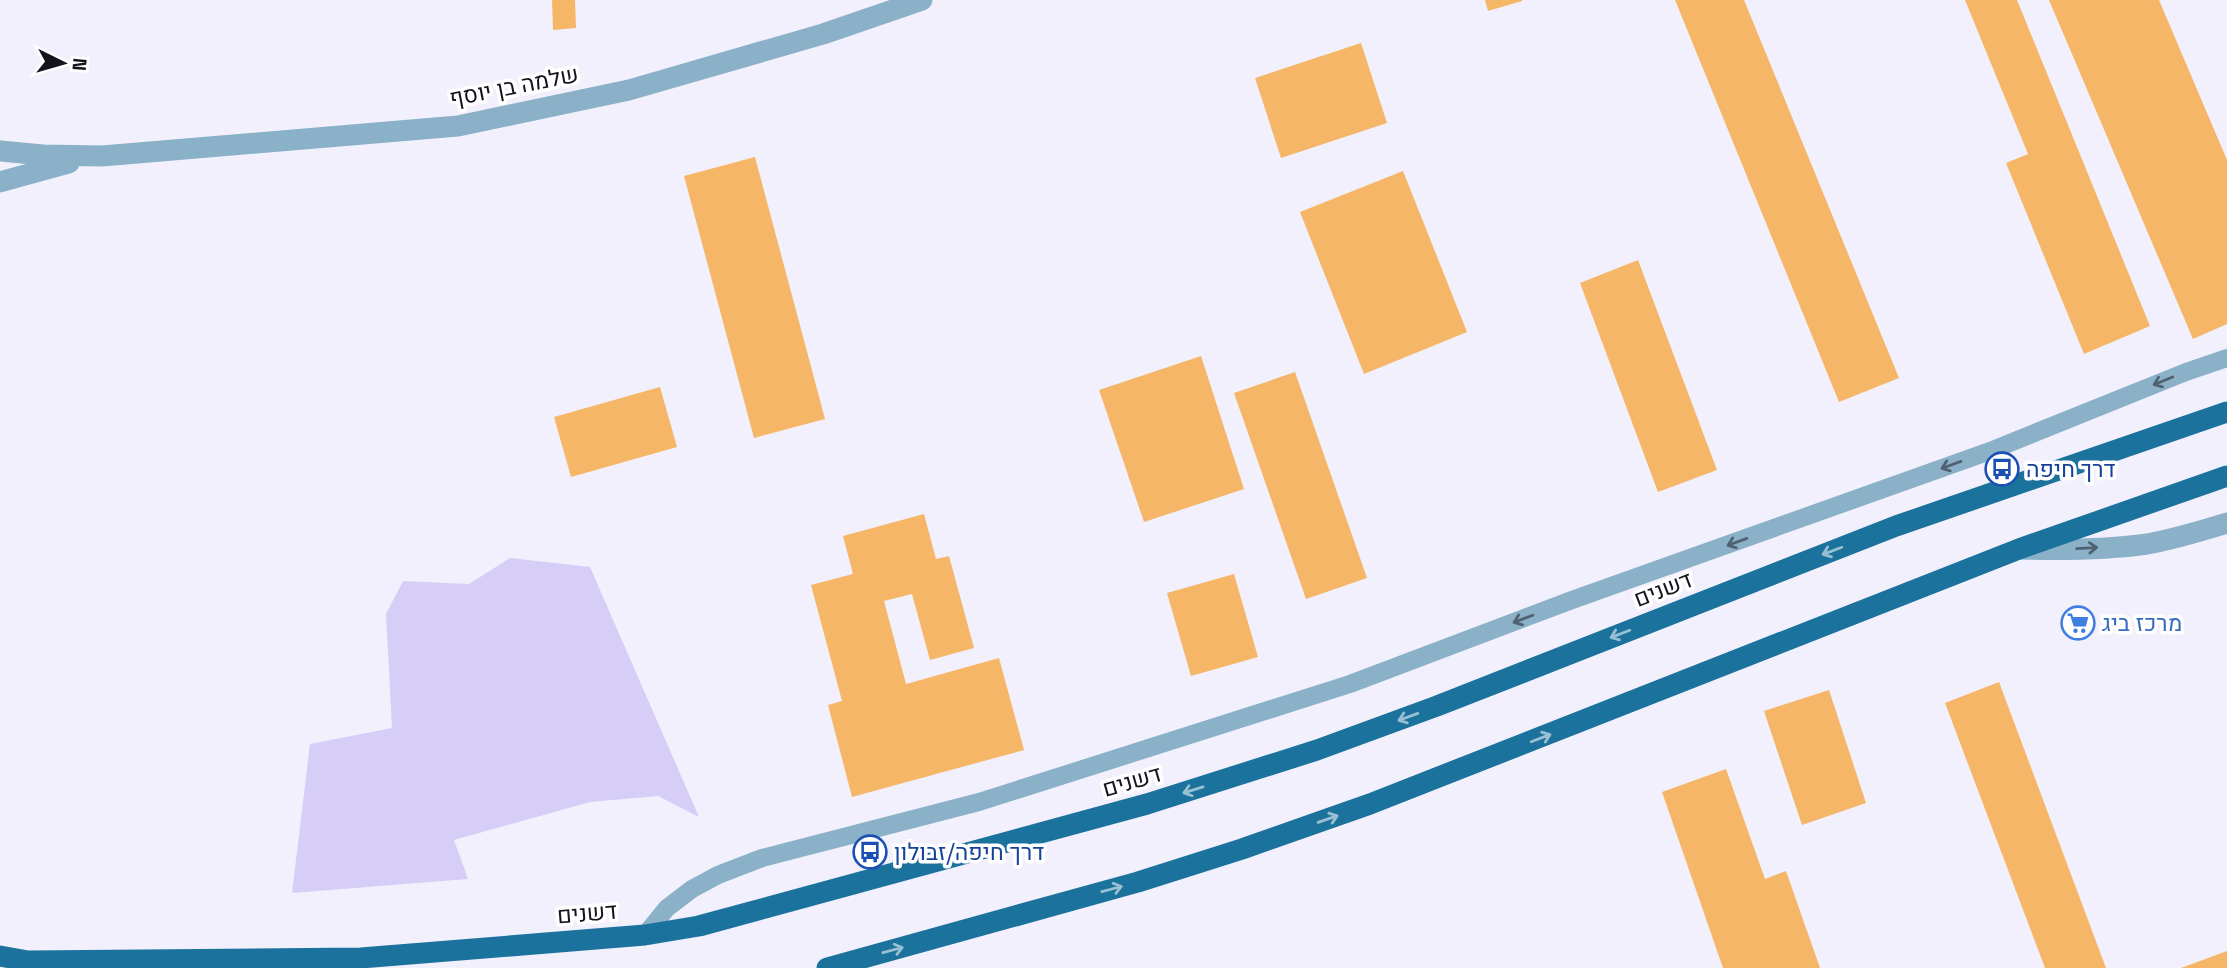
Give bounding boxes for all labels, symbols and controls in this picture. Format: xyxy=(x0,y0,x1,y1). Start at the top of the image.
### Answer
north arrow xyxy=(28,28,98,98)
text: N xyxy=(66,57,92,72)
street label: שלמה בן יוסף xyxy=(447,59,581,113)
one-way arrow xyxy=(2153,376,2174,389)
bus stop icon: דרך חיפה xyxy=(1983,450,2021,488)
place label: דרך חיפה xyxy=(2026,454,2115,484)
one-way arrow xyxy=(1941,460,1963,472)
one-way arrow xyxy=(1727,537,1749,550)
one-way arrow xyxy=(2076,541,2098,554)
one-way arrow xyxy=(1822,546,1843,559)
street label: דשנים xyxy=(1630,564,1696,614)
supermarket icon: מרכז ביג xyxy=(2059,604,2097,642)
place label: מרכז ביג xyxy=(2102,608,2182,638)
one-way arrow xyxy=(1513,613,1535,626)
one-way arrow xyxy=(1610,629,1632,642)
one-way arrow xyxy=(1398,712,1420,724)
one-way arrow xyxy=(1529,731,1551,744)
street label: דשנים xyxy=(1099,758,1165,804)
one-way arrow xyxy=(1182,785,1204,798)
one-way arrow xyxy=(1317,812,1339,824)
bus stop icon: דרך חיפה/זבולון xyxy=(851,833,889,871)
place label: דרך חיפה/זבולון xyxy=(894,837,1044,867)
one-way arrow xyxy=(1101,882,1123,895)
street label: דשנים xyxy=(556,895,618,931)
one-way arrow xyxy=(881,943,903,956)

